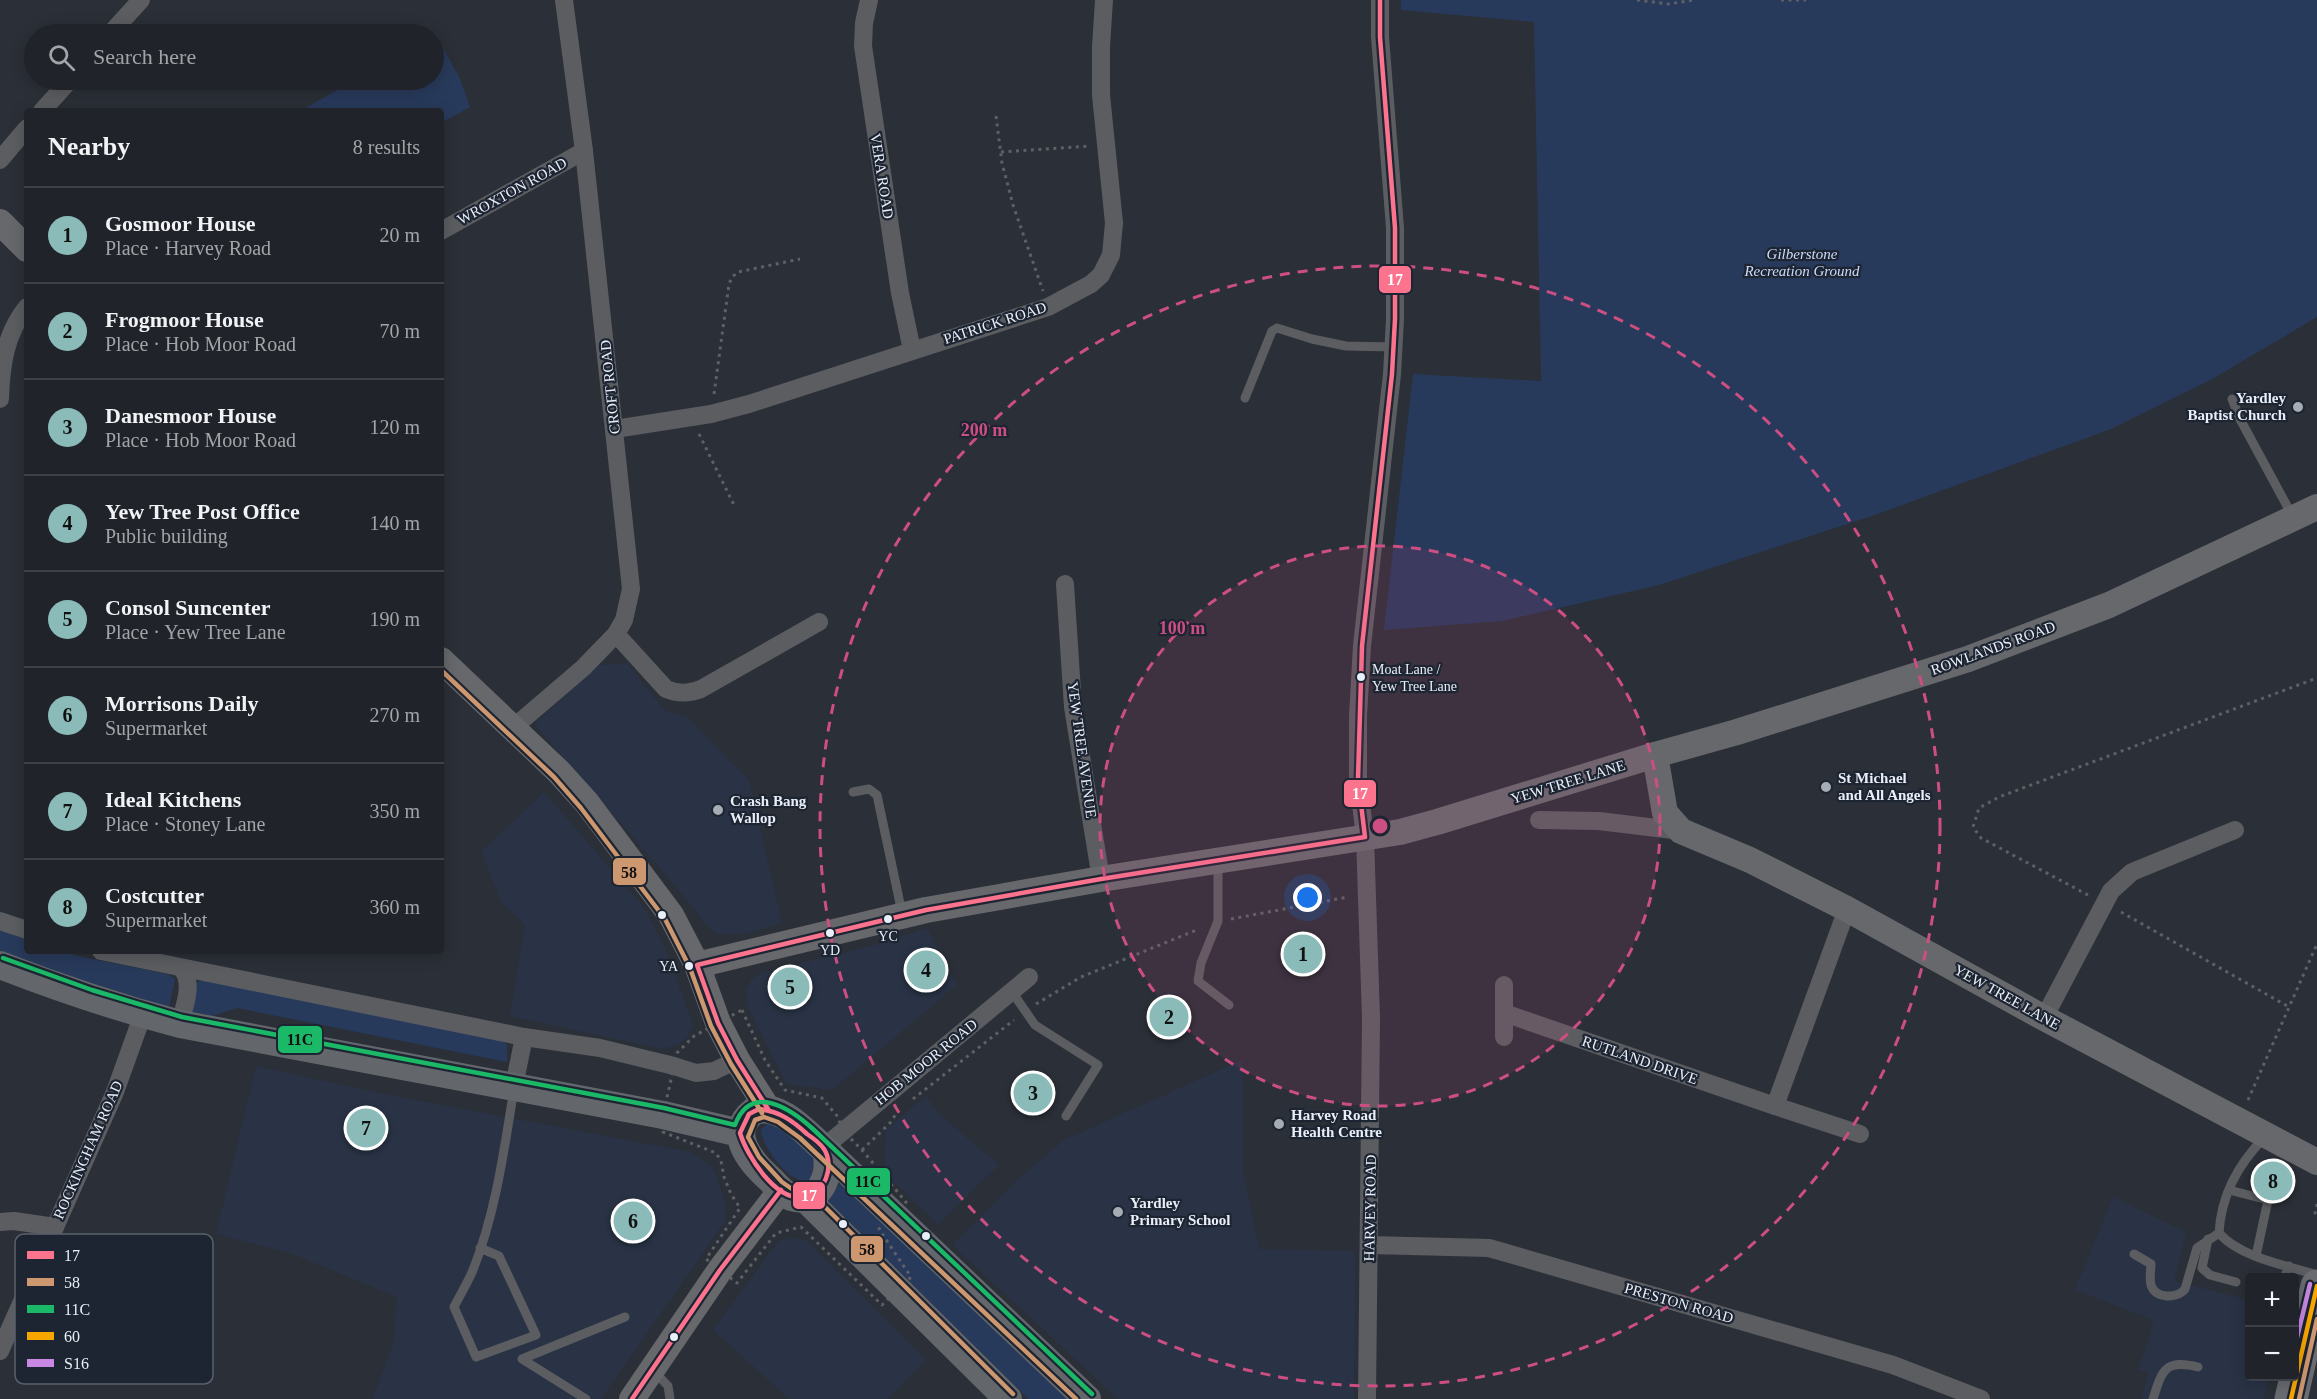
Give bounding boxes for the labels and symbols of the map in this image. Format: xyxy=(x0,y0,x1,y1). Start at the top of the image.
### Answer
street label: VERA ROAD xyxy=(867,132,897,220)
street label: WROXTON ROAD xyxy=(454,154,570,228)
park label: Gilberstone Recreation Ground xyxy=(1743,246,1860,279)
line badge: 17 xyxy=(1378,265,1412,294)
text: 17 xyxy=(1387,271,1403,288)
street label: PATRICK ROAD xyxy=(941,299,1049,347)
street label: CROFT ROAD xyxy=(597,339,623,435)
place label: Yardley Baptist Church xyxy=(2188,390,2287,423)
marker: Yardley Baptist Church xyxy=(2291,400,2305,414)
text: 200 m xyxy=(961,420,1007,440)
text: 100 m xyxy=(1159,618,1205,638)
street label: ROWLANDS ROAD xyxy=(1929,618,2058,678)
place label: Moat Lane / Yew Tree Lane xyxy=(1372,662,1457,694)
marker: Moat Lane / Yew Tree Lane xyxy=(1355,671,1367,683)
street label: YEW TREE AVENUE xyxy=(1065,681,1099,819)
street label: YEW TREE LANE xyxy=(1509,757,1627,807)
place label: St Michael and All Angels xyxy=(1838,770,1931,803)
line badge: 17 xyxy=(1343,779,1377,808)
marker: St Michael and All Angels xyxy=(1819,780,1833,794)
text: 17 xyxy=(1352,785,1368,802)
place label: Crash Bang Wallop xyxy=(730,793,807,826)
marker: Crash Bang Wallop xyxy=(711,803,725,817)
centre of rings xyxy=(1370,816,1390,836)
line badge: 58 xyxy=(612,857,647,886)
text: 58 xyxy=(621,864,637,881)
your location xyxy=(1293,883,1322,912)
unlabelled marker xyxy=(656,909,668,921)
marker: YC xyxy=(882,913,894,925)
marker: YD xyxy=(824,927,836,939)
place label: YC xyxy=(878,929,898,944)
pin: 1 xyxy=(1284,932,1322,976)
place label: YD xyxy=(820,943,840,958)
pin: 4 xyxy=(906,948,946,992)
place label: YA xyxy=(659,959,679,974)
marker: YA xyxy=(683,960,695,972)
street label: YEW TREE LANE xyxy=(1951,961,2063,1033)
pin: 5 xyxy=(770,964,810,1010)
pin: 2 xyxy=(1150,994,1188,1040)
street label: HOB MOOR ROAD xyxy=(872,1016,980,1108)
line badge: 11C xyxy=(277,1025,323,1054)
text: 11C xyxy=(287,1031,313,1048)
street label: RUTLAND DRIVE xyxy=(1580,1033,1700,1087)
pin: 3 xyxy=(1014,1070,1052,1116)
street label: ROCKINGHAM ROAD xyxy=(50,1078,126,1222)
pin: 7 xyxy=(346,1106,386,1150)
place label: Harvey Road Health Centre xyxy=(1291,1107,1382,1140)
marker: Harvey Road Health Centre xyxy=(1272,1117,1286,1131)
street label: HARVEY ROAD xyxy=(1361,1154,1379,1262)
pin: 8 xyxy=(2254,1158,2292,1204)
line badge: 11C xyxy=(846,1167,891,1196)
text: 11C xyxy=(855,1173,881,1190)
line badge: 17 xyxy=(792,1181,826,1210)
text: 17 xyxy=(801,1187,817,1204)
place label: Yardley Primary School xyxy=(1130,1195,1230,1228)
pin: 6 xyxy=(614,1198,652,1244)
marker: Yardley Primary School xyxy=(1111,1205,1125,1219)
unlabelled marker xyxy=(837,1218,849,1230)
unlabelled marker xyxy=(920,1230,932,1242)
legend xyxy=(15,1234,213,1384)
line badge: 58 xyxy=(850,1235,884,1263)
text: 58 xyxy=(859,1241,875,1258)
text: 17 xyxy=(64,1247,80,1264)
text: 58 xyxy=(64,1274,80,1291)
street label: PRESTON ROAD xyxy=(1623,1280,1736,1326)
text: 11C xyxy=(64,1301,90,1318)
text: 60 xyxy=(64,1328,80,1345)
unlabelled marker xyxy=(668,1331,680,1343)
text: S16 xyxy=(64,1355,89,1372)

